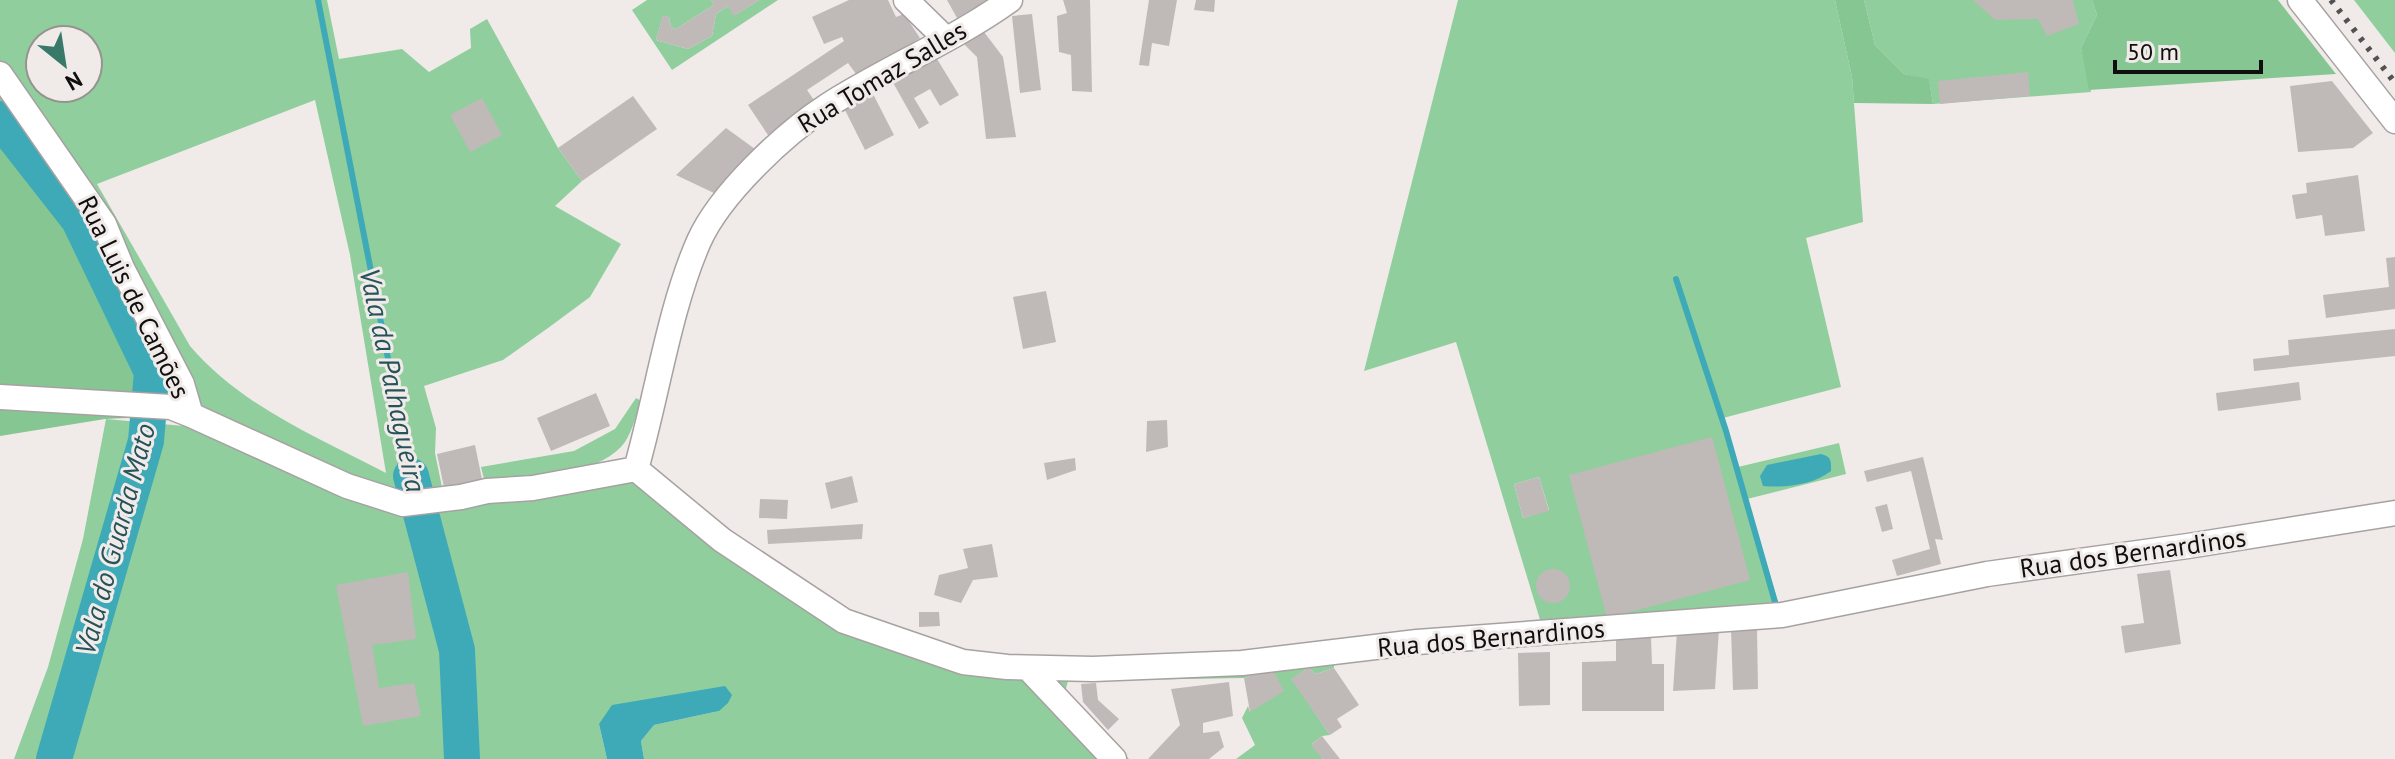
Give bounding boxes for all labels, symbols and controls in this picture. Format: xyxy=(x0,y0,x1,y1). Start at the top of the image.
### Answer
street label: Rua Tomaz Salles xyxy=(791,13,972,140)
north arrow xyxy=(24,24,104,104)
scale bar xyxy=(2115,24,2261,74)
text: 50 m xyxy=(2127,36,2179,67)
text: N xyxy=(61,66,87,97)
street label: Rua Luis de Camões xyxy=(71,190,198,404)
water label: Vala da Palhagueira xyxy=(352,265,435,496)
water label: Vala do Guarda Mato xyxy=(66,419,163,659)
street label: Rua dos Bernardinos xyxy=(2018,520,2248,585)
street label: Rua dos Bernardinos xyxy=(1376,611,1606,664)

